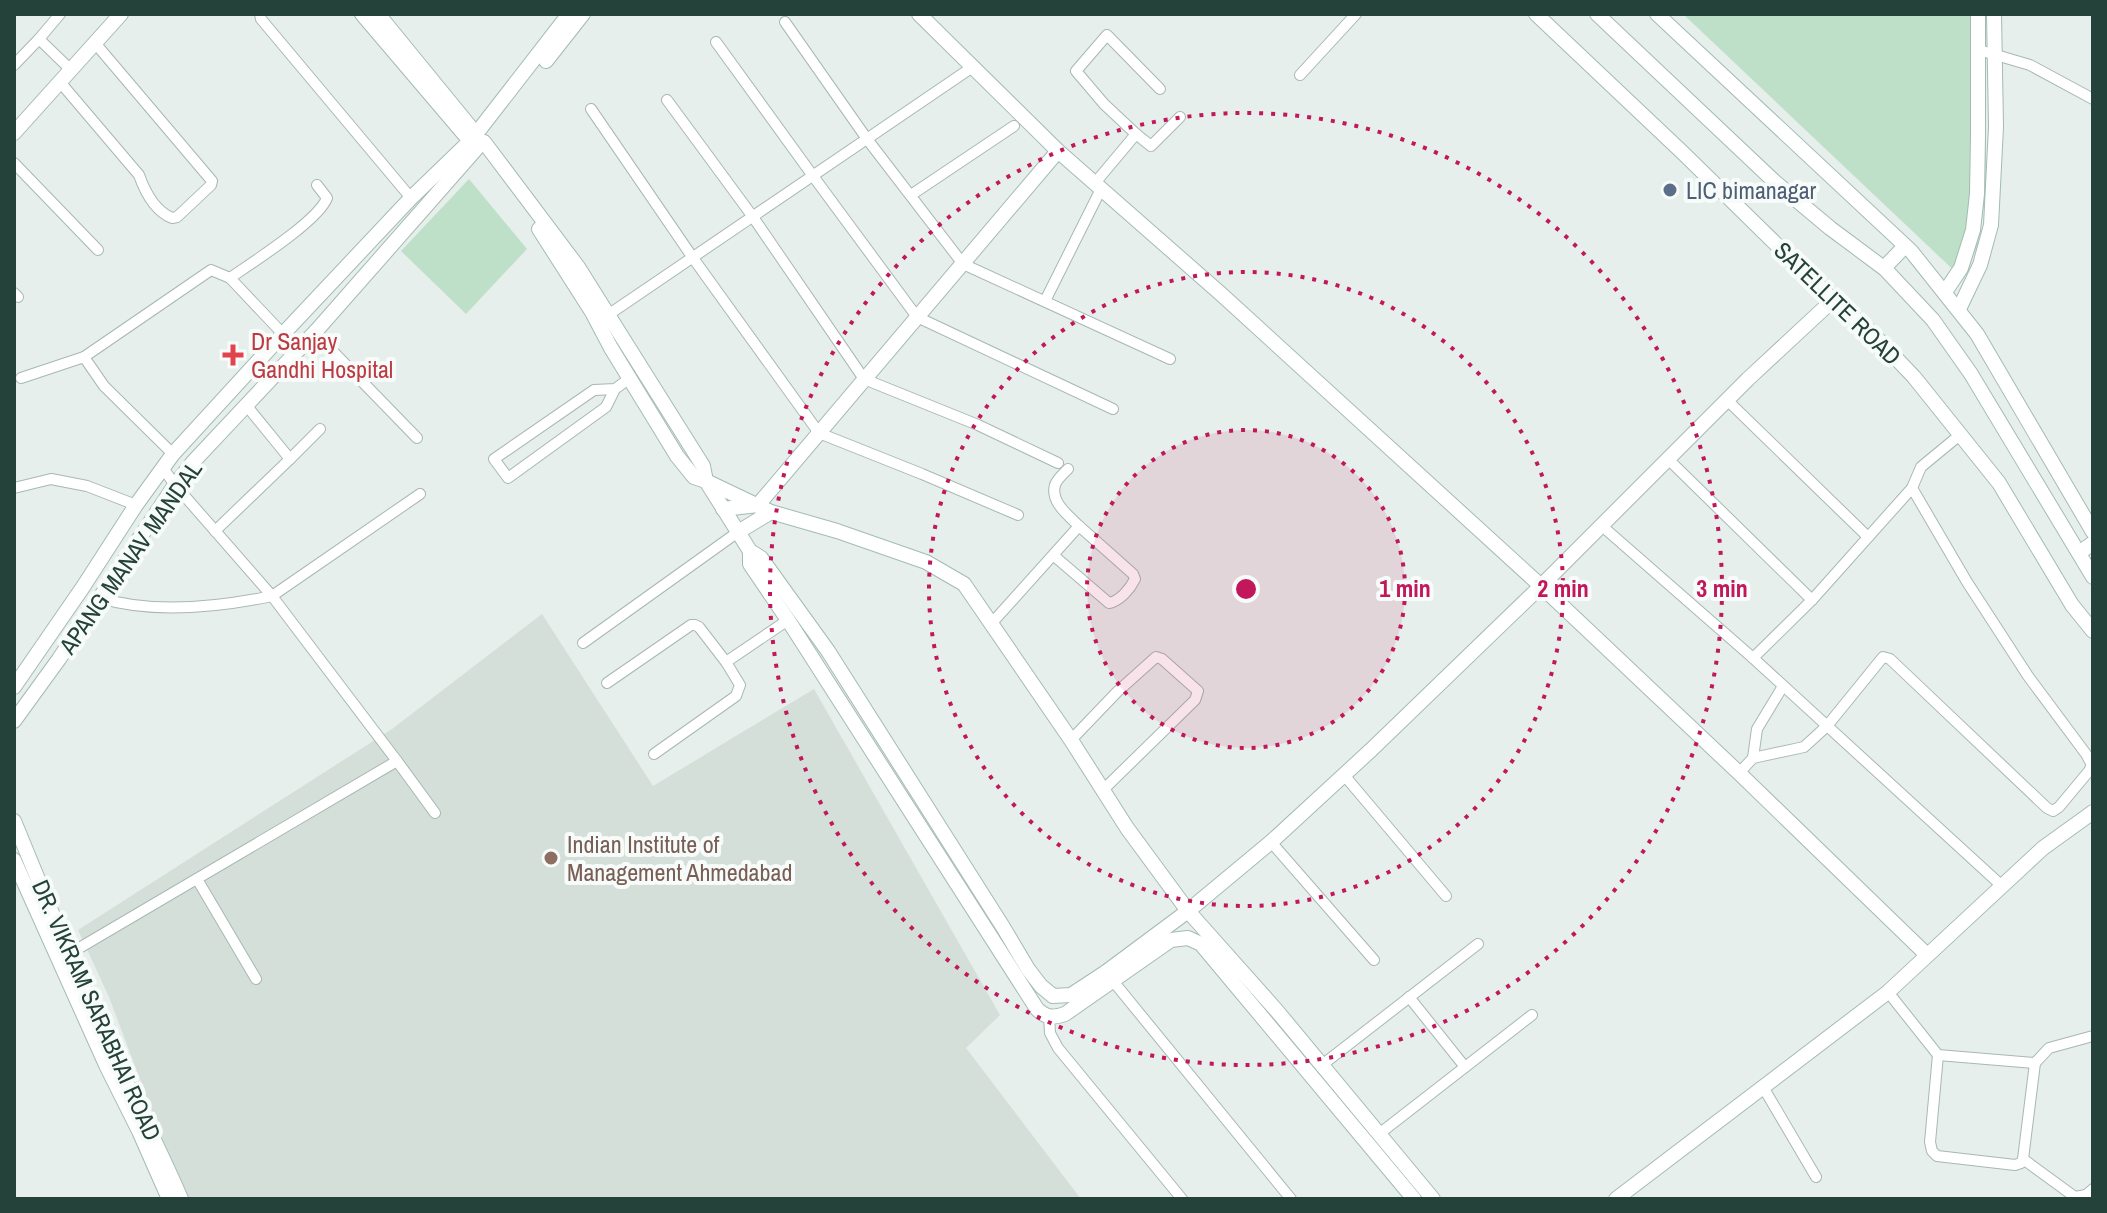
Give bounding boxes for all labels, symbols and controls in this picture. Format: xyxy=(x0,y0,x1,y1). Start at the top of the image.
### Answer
place label: LIC bimanagar xyxy=(1686,174,1817,206)
marker: LIC bimanagar xyxy=(1661,181,1679,199)
street label: SATELLITE ROAD xyxy=(1768,234,1908,372)
place label: Dr Sanjay Gandhi Hospital xyxy=(251,325,393,385)
marker: Dr Sanjay Gandhi Hospital xyxy=(222,344,244,366)
street label: APANG MANAV MANDAL xyxy=(51,454,209,661)
text: 1 min xyxy=(1379,572,1431,604)
text: 2 min xyxy=(1537,572,1589,604)
text: 3 min xyxy=(1696,572,1748,604)
centre of rings xyxy=(1232,575,1260,603)
place label: Indian Institute of Management Ahmedabad xyxy=(567,828,792,888)
marker: Indian Institute of Management Ahmedabad xyxy=(542,849,560,867)
street label: DR. VIKRAM SARABHAI ROAD xyxy=(25,875,169,1145)

